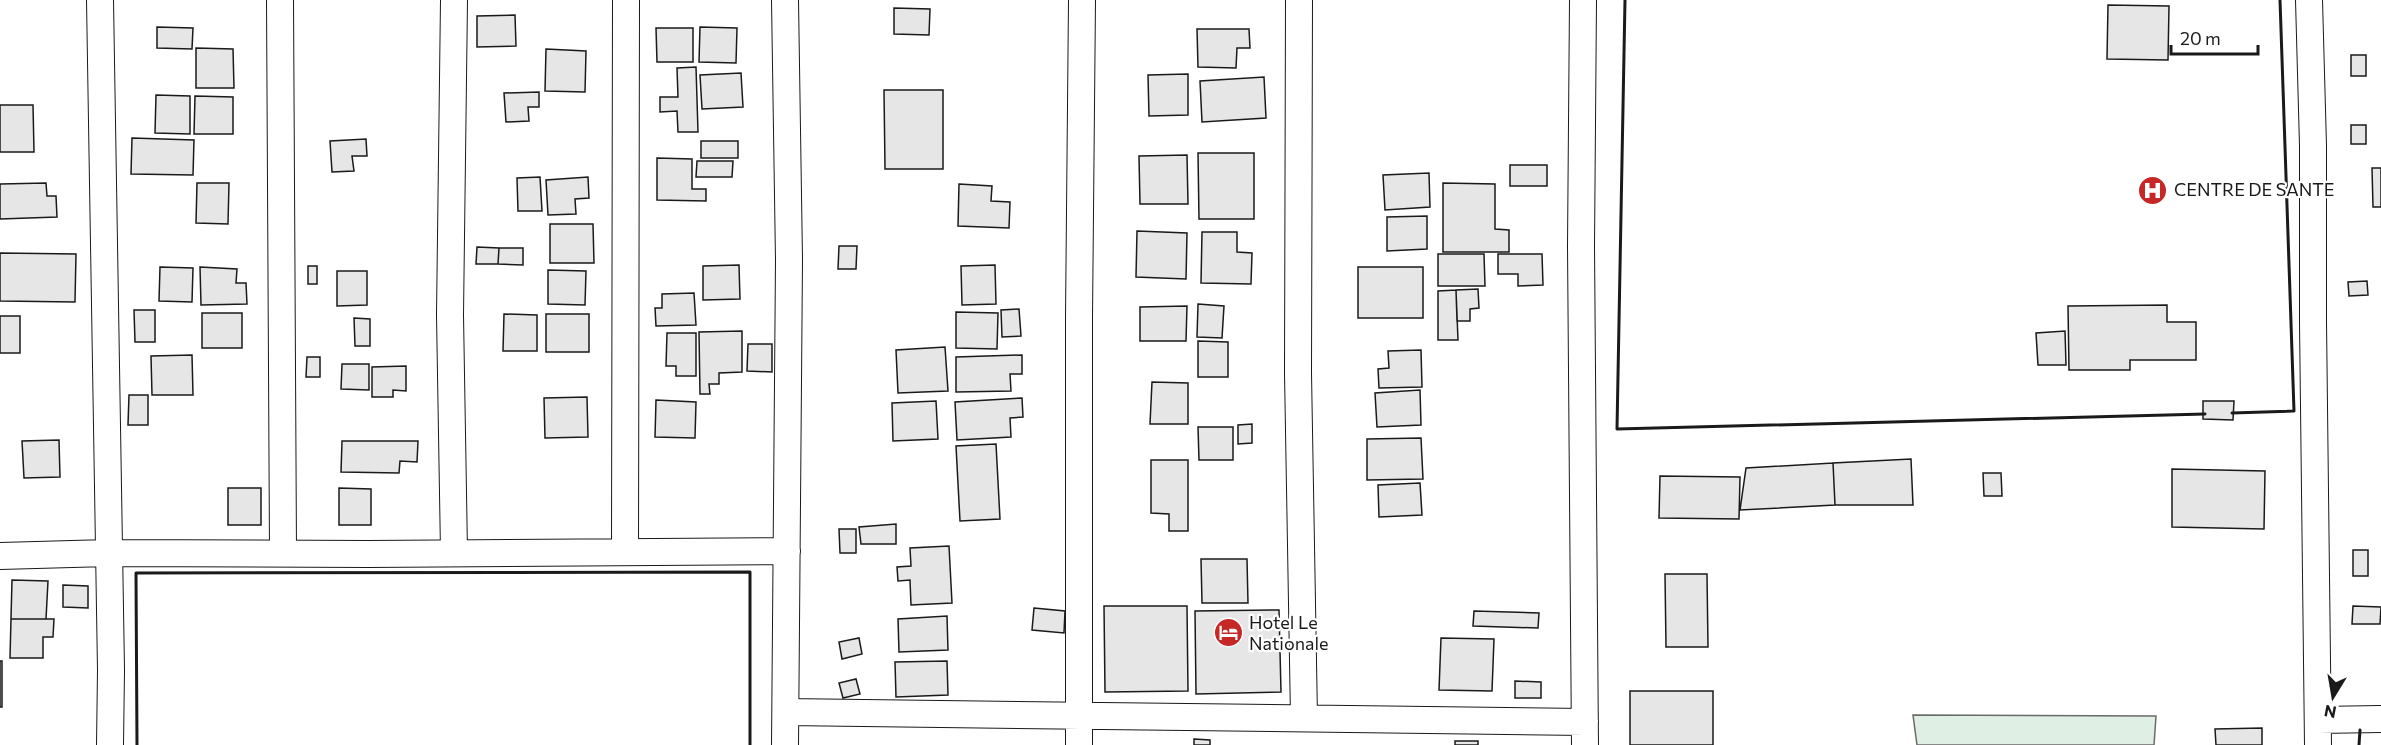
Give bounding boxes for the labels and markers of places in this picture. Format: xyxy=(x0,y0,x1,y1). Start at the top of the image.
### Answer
hospital icon: CENTRE DE SANTE xyxy=(2137,174,2169,206)
place label: CENTRE DE SANTE xyxy=(2174,178,2334,200)
place label: Hotel Le Nationale xyxy=(1249,611,1329,654)
hotel icon: Hotel Le Nationale xyxy=(1212,617,1244,649)

